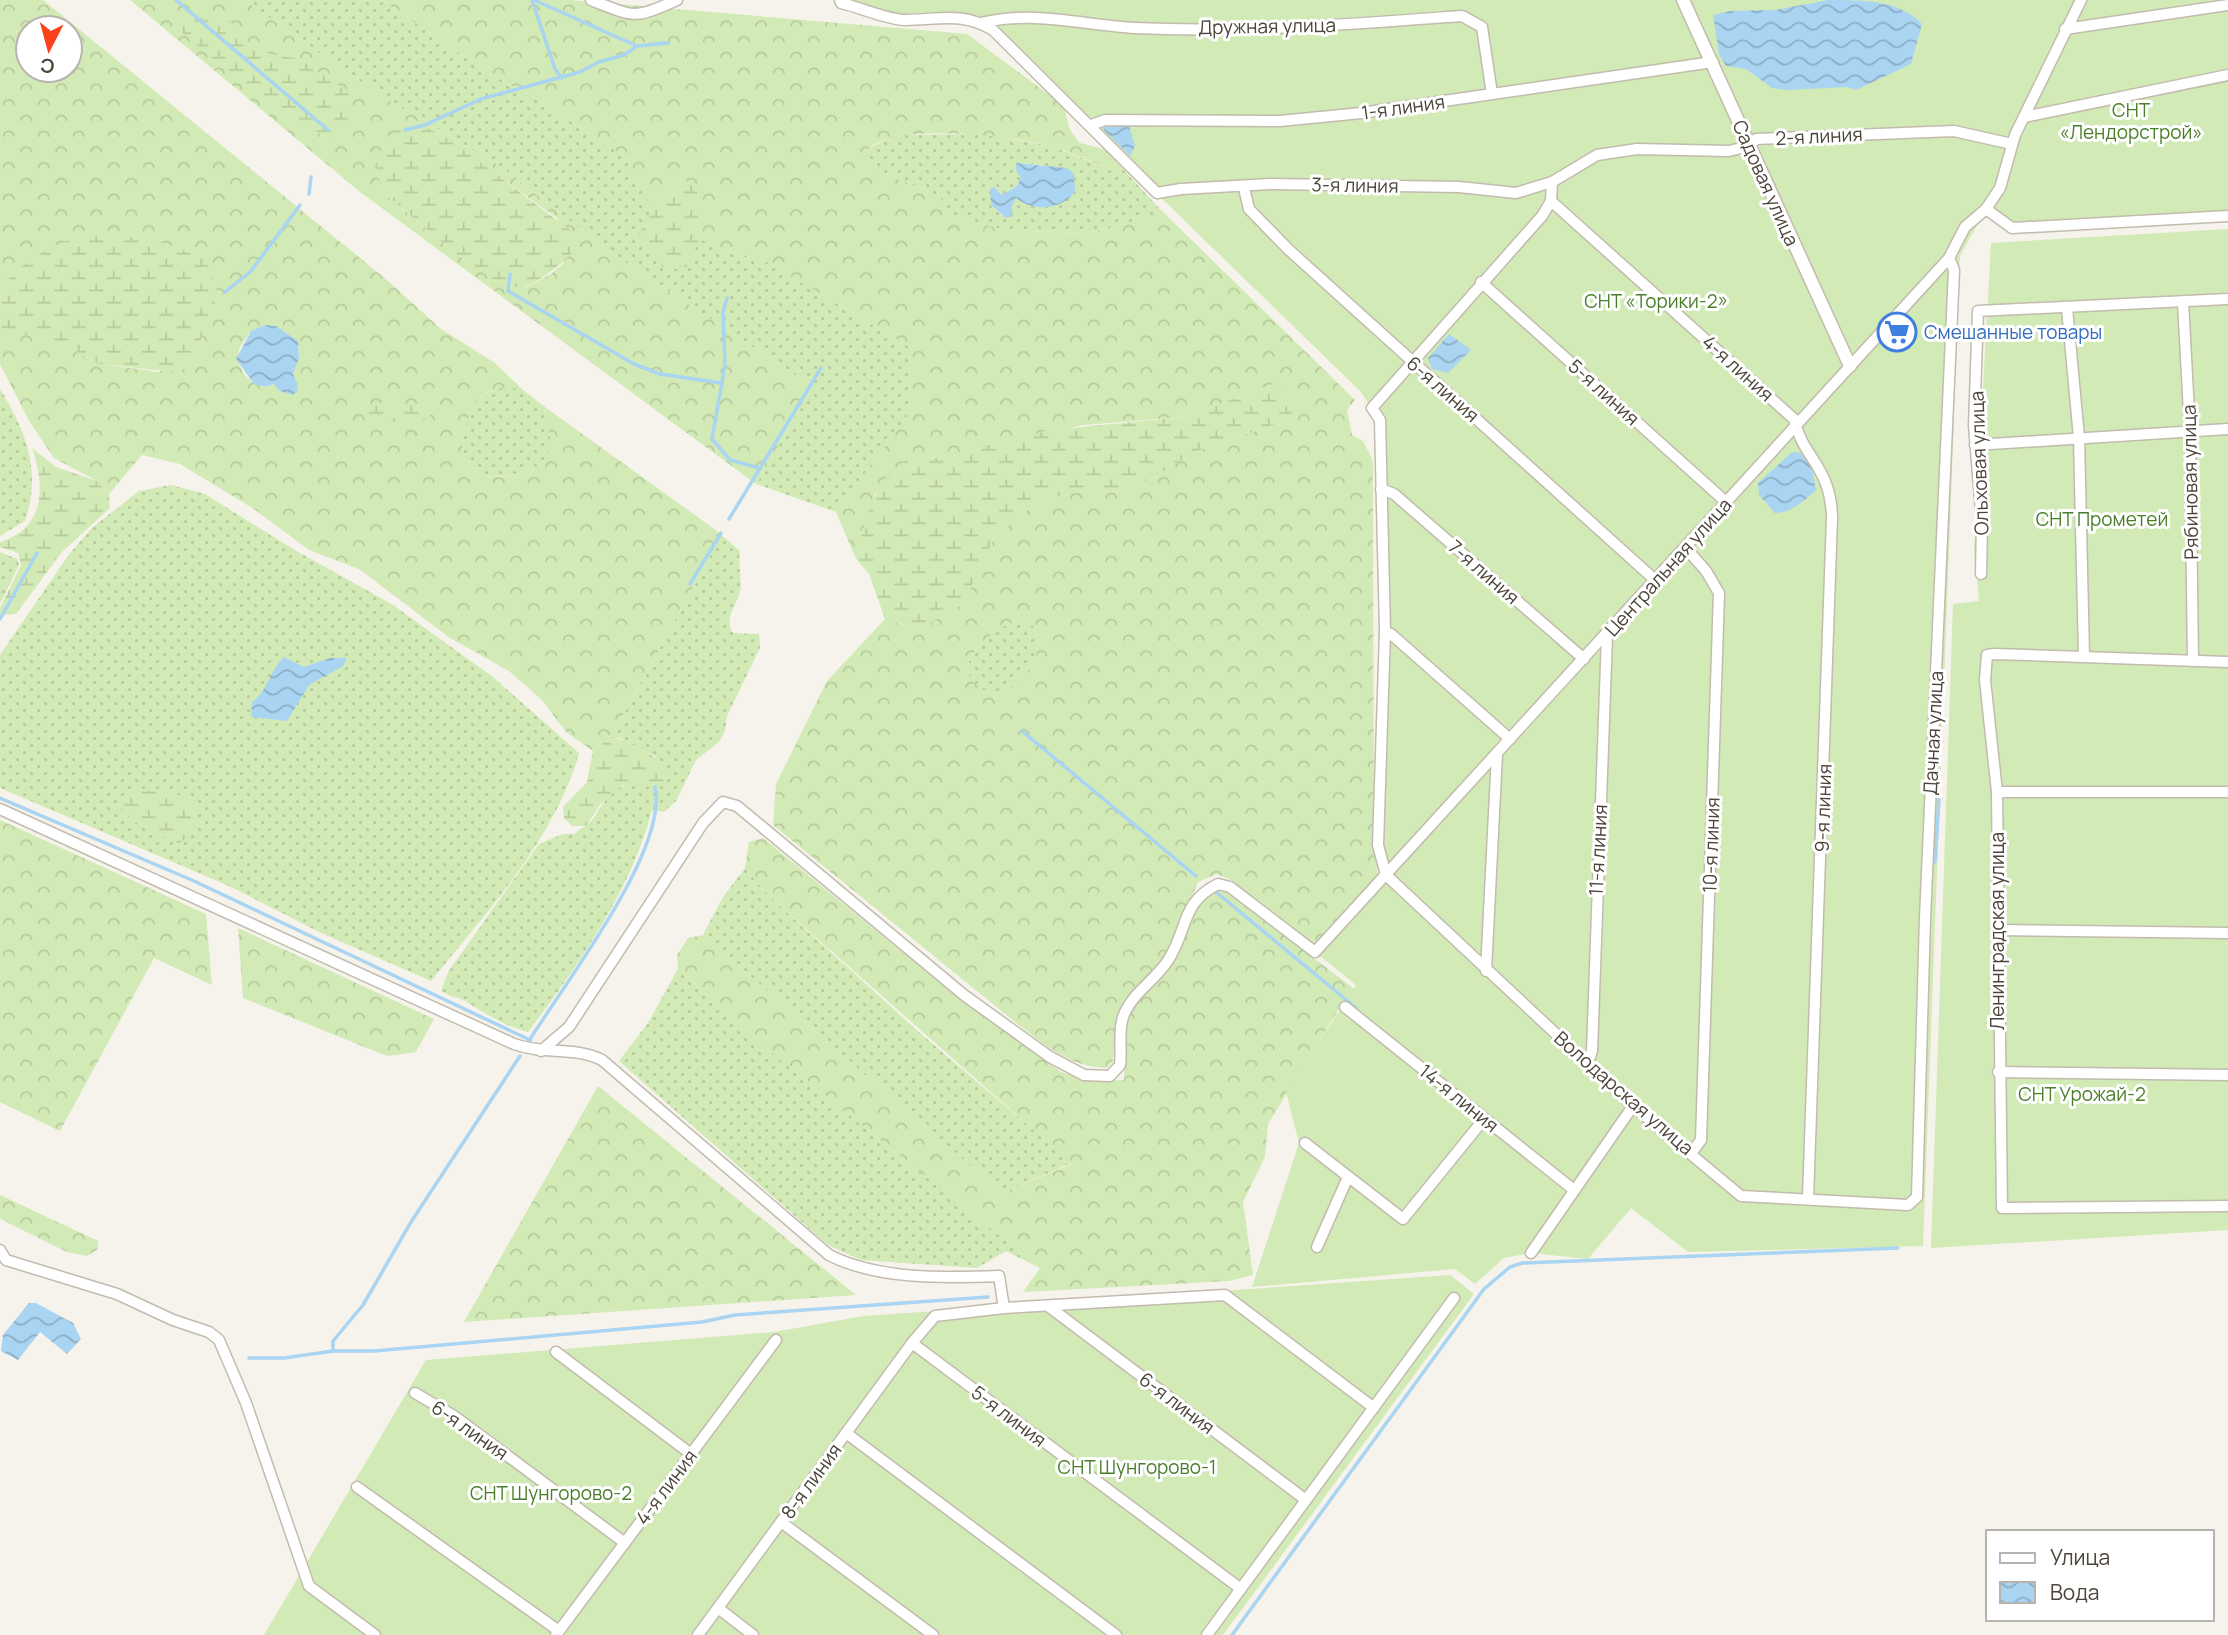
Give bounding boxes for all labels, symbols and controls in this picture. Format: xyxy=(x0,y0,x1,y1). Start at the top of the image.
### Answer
street label: Дружная улица xyxy=(1198,12,1336,40)
north arrow xyxy=(14,14,84,84)
text: С xyxy=(39,52,56,80)
street label: 1-я линия xyxy=(1360,88,1446,126)
park label: СНТ «Лендорстрой» xyxy=(2059,97,2203,145)
street label: Садовая улица xyxy=(1727,116,1805,250)
street label: 2-я линия xyxy=(1775,121,1863,151)
street label: 3-я линия xyxy=(1311,171,1399,199)
park label: СНТ «Торики-2» xyxy=(1584,288,1728,314)
supermarket icon: Смешанные товары xyxy=(1876,311,1918,353)
place label: Смешанные товары xyxy=(1924,319,2102,345)
street label: 4-я линия xyxy=(1697,329,1779,407)
street label: 6-я линия xyxy=(1401,350,1485,428)
street label: 5-я линия xyxy=(1563,353,1645,431)
street label: Ольховая улица xyxy=(1963,390,1995,536)
street label: Рябиновая улица xyxy=(2176,404,2204,560)
street label: Центральная улица xyxy=(1599,492,1737,642)
park label: СНТ Прометей xyxy=(2036,506,2168,532)
street label: 7-я линия xyxy=(1443,534,1525,610)
street label: Дачная улица xyxy=(1917,670,1949,796)
street label: 9-я линия xyxy=(1808,763,1838,853)
street label: 10-я линия xyxy=(1696,797,1726,893)
street label: 11-я линия xyxy=(1583,804,1613,896)
street label: Ленинградская улица xyxy=(1984,832,2010,1030)
street label: Володарская улица xyxy=(1549,1025,1699,1161)
street label: 14-я линия xyxy=(1414,1058,1504,1138)
park label: СНТ Урожай-2 xyxy=(2018,1081,2146,1107)
street label: 6-я линия xyxy=(1134,1366,1220,1440)
street label: 5-я линия xyxy=(966,1379,1052,1453)
street label: 6-я линия xyxy=(426,1394,514,1466)
street label: 8-я линия xyxy=(775,1438,847,1524)
street label: 4-я линия xyxy=(629,1444,703,1530)
park label: СНТ Шунгорово-1 xyxy=(1058,1454,1216,1480)
park label: СНТ Шунгорово-2 xyxy=(470,1480,632,1506)
legend xyxy=(1986,1530,2214,1621)
text: Улица xyxy=(2050,1543,2110,1571)
text: Вода xyxy=(2050,1578,2100,1606)

